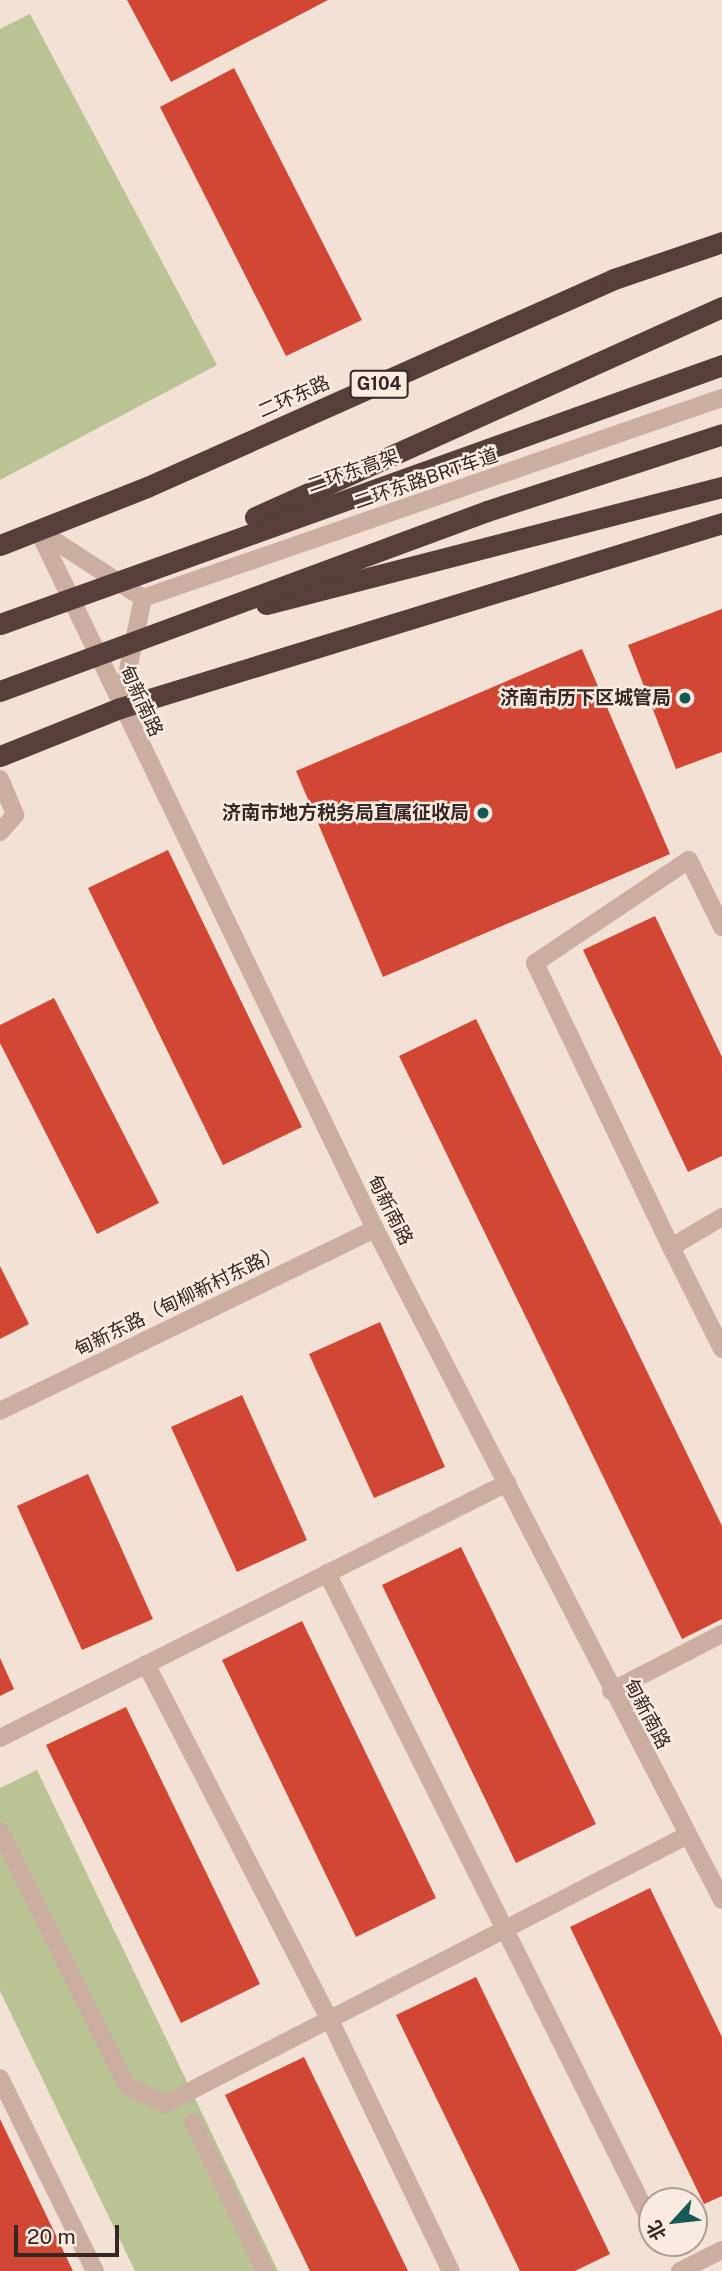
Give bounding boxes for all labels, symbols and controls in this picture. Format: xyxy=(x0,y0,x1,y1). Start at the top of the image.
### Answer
road number: G104 xyxy=(349,370,409,398)
street label: 二环东路 xyxy=(255,371,333,423)
street label: 二环东路BRT车道 xyxy=(351,444,501,514)
street label: 二环东高架 xyxy=(304,445,402,497)
street label: 甸新南路 xyxy=(115,662,167,740)
place label: 济南市历下区城管局 xyxy=(500,687,671,709)
marker: 济南市历下区城管局 xyxy=(677,690,693,706)
place label: 济南市地方税务局直属征收局 xyxy=(222,802,469,824)
marker: 济南市地方税务局直属征收局 xyxy=(475,805,491,821)
street label: 甸新南路 xyxy=(363,1171,417,1249)
street label: 甸新东路（甸柳新村东路） xyxy=(71,1241,285,1361)
street label: 甸新南路 xyxy=(619,1675,675,1753)
north arrow xyxy=(638,2187,708,2257)
scale bar xyxy=(18,2212,122,2256)
text: 北 xyxy=(642,2217,670,2244)
text: 20 m xyxy=(27,2224,76,2249)

